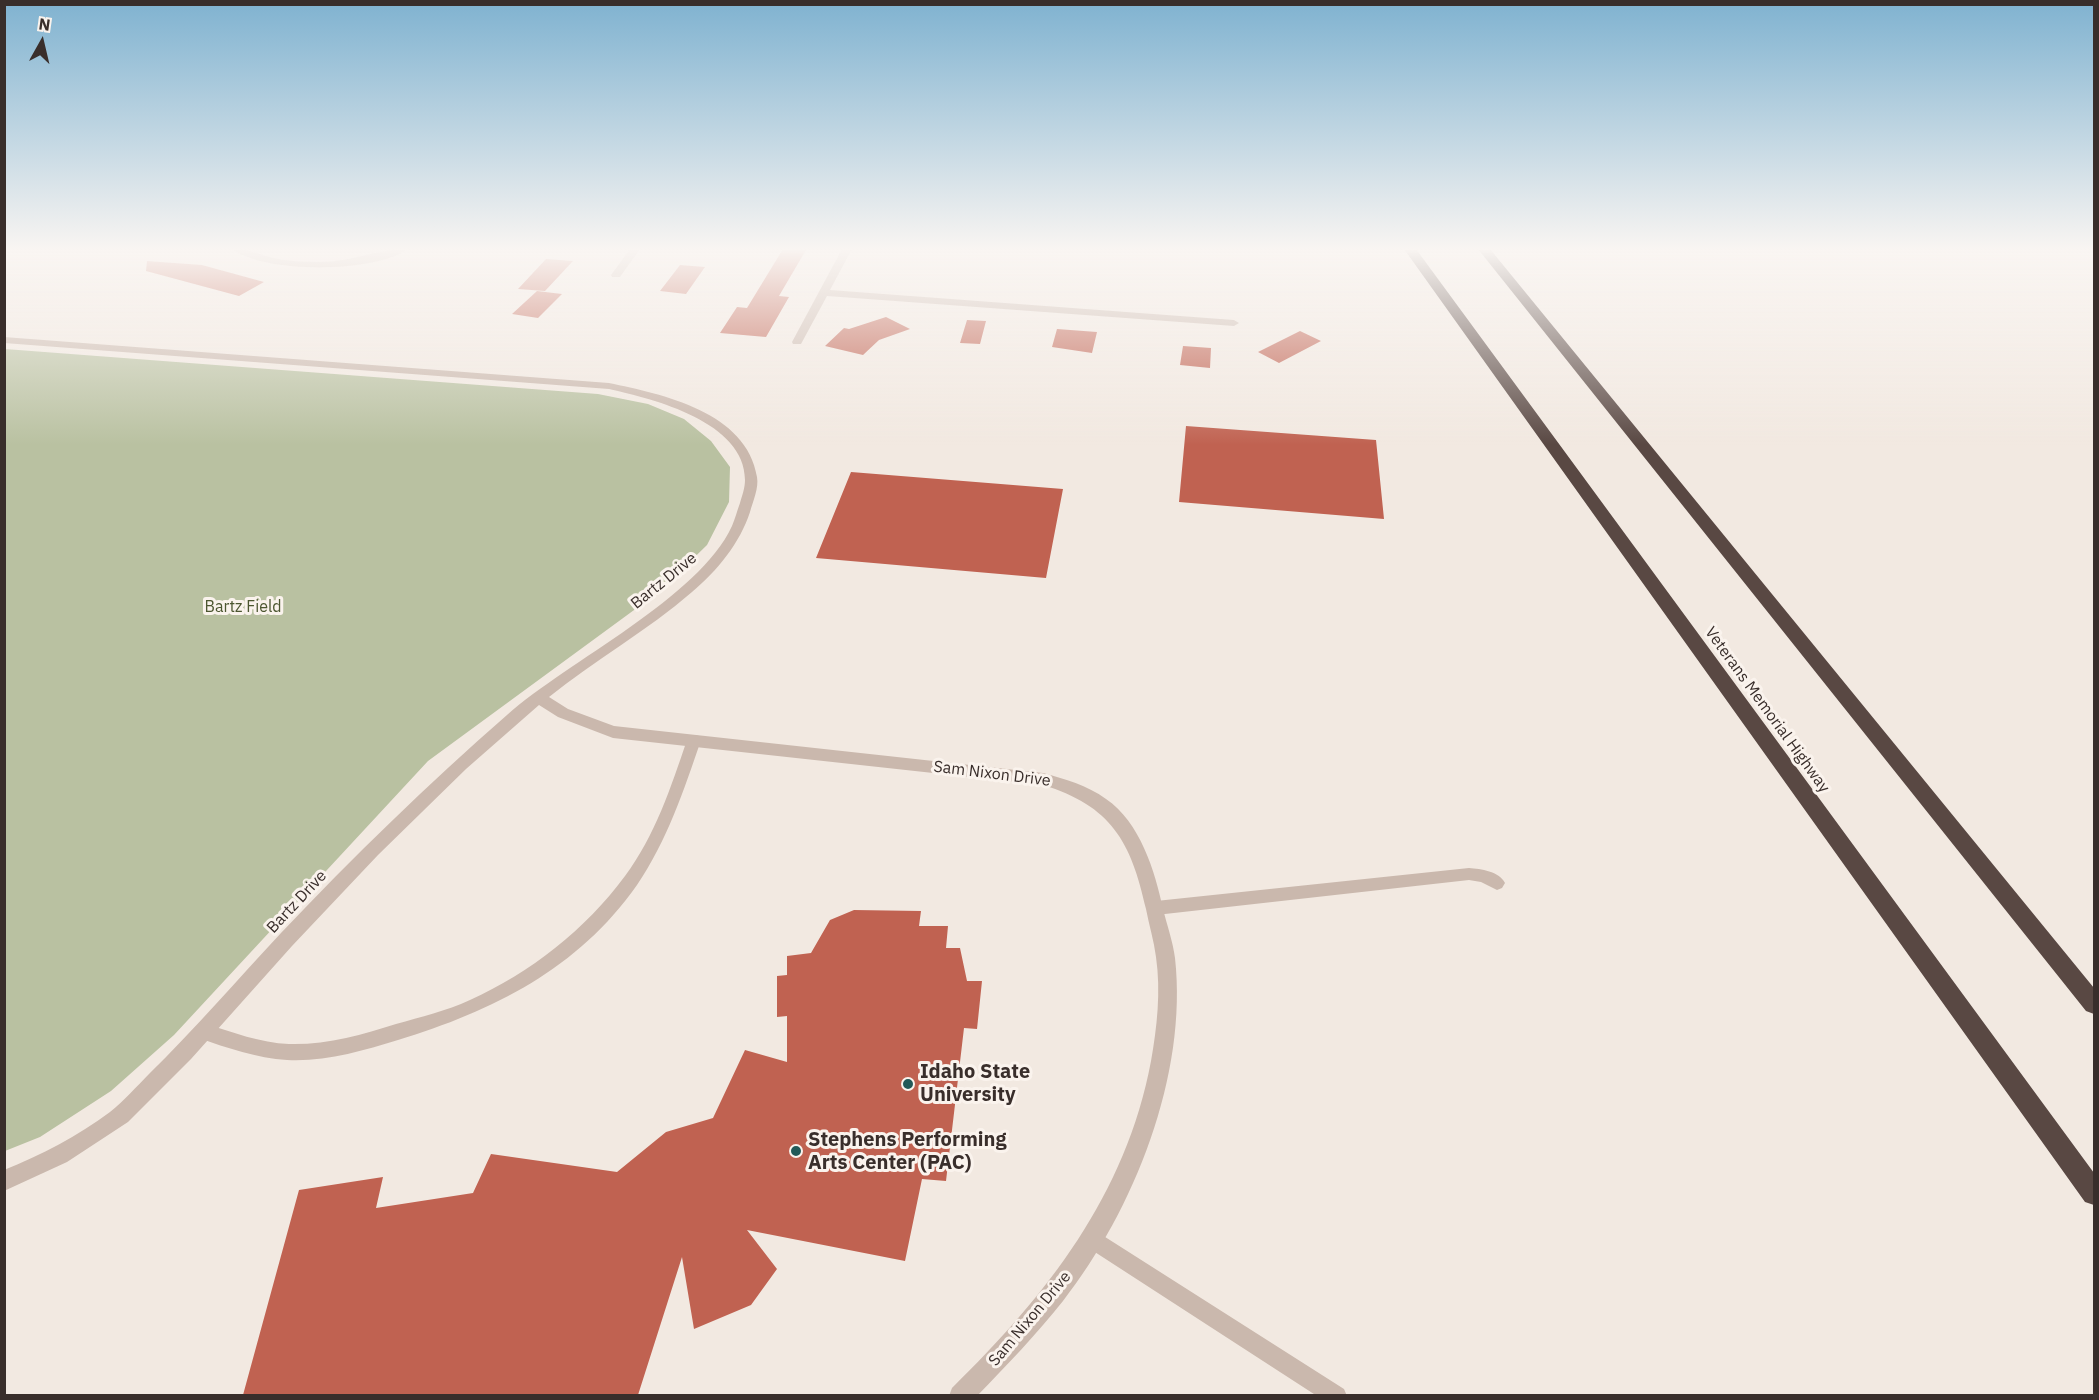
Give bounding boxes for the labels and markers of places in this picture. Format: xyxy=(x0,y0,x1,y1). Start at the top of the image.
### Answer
place label: Idaho State University xyxy=(920,1060,1030,1107)
marker: Idaho State University xyxy=(901,1077,915,1091)
place label: Stephens Performing Arts Center (PAC) xyxy=(808,1128,1007,1175)
marker: Stephens Performing Arts Center (PAC) xyxy=(789,1144,803,1158)

